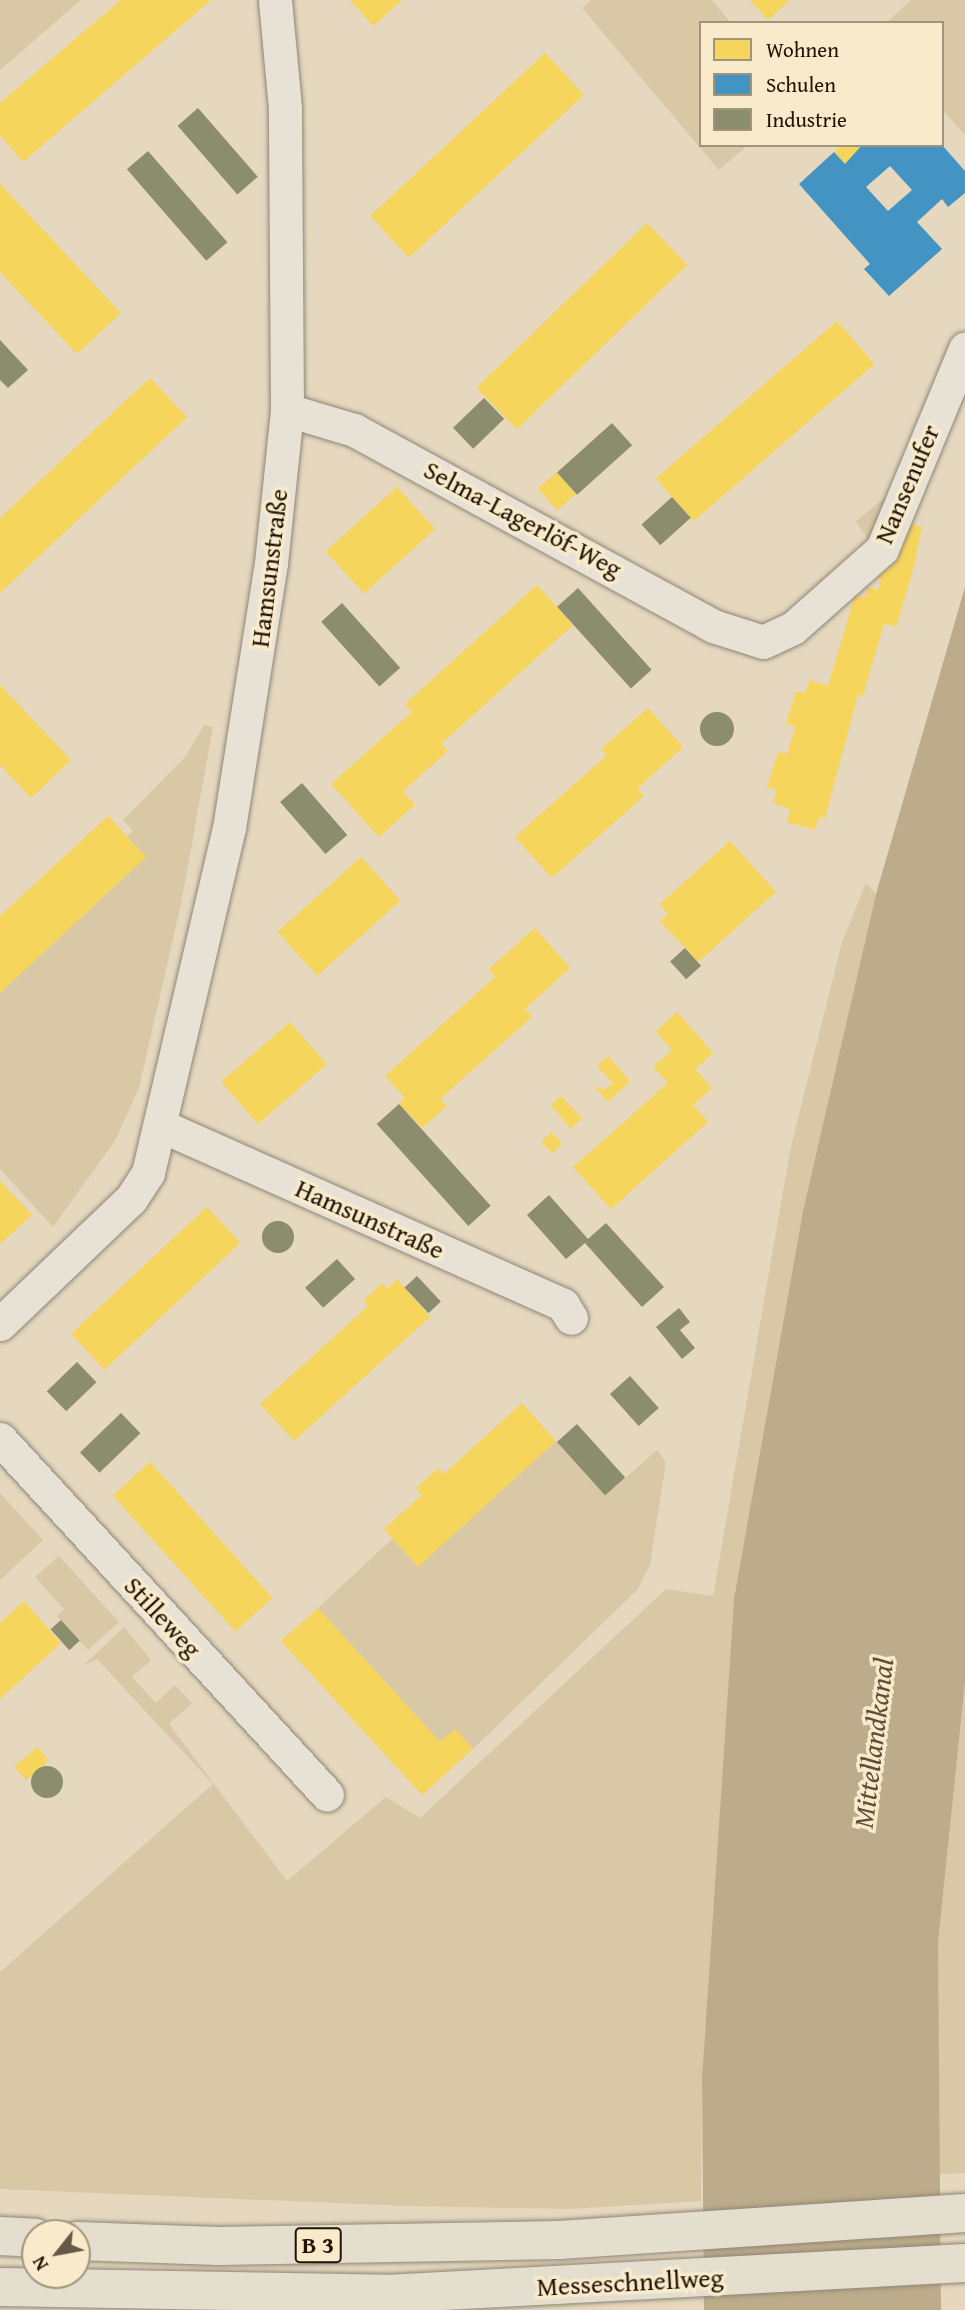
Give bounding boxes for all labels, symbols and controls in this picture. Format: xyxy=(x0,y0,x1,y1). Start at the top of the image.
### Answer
legend xyxy=(699,21,944,147)
text: Wohnen xyxy=(766,34,839,65)
text: Schulen xyxy=(766,69,836,100)
text: Industrie xyxy=(766,104,847,135)
street label: Nansenufer xyxy=(868,420,946,548)
street label: Selma-Lagerlöf-Weg xyxy=(419,454,627,584)
street label: Hamsunstraße xyxy=(244,487,294,649)
street label: Hamsunstraße xyxy=(291,1172,449,1266)
street label: Stilleweg xyxy=(118,1570,208,1664)
water label: Mittellandkanal xyxy=(846,1656,900,1830)
north arrow xyxy=(21,2219,91,2289)
road number: B 3 xyxy=(294,2224,342,2266)
text: N xyxy=(24,2251,55,2276)
street label: Messeschnellweg xyxy=(536,2262,724,2302)

